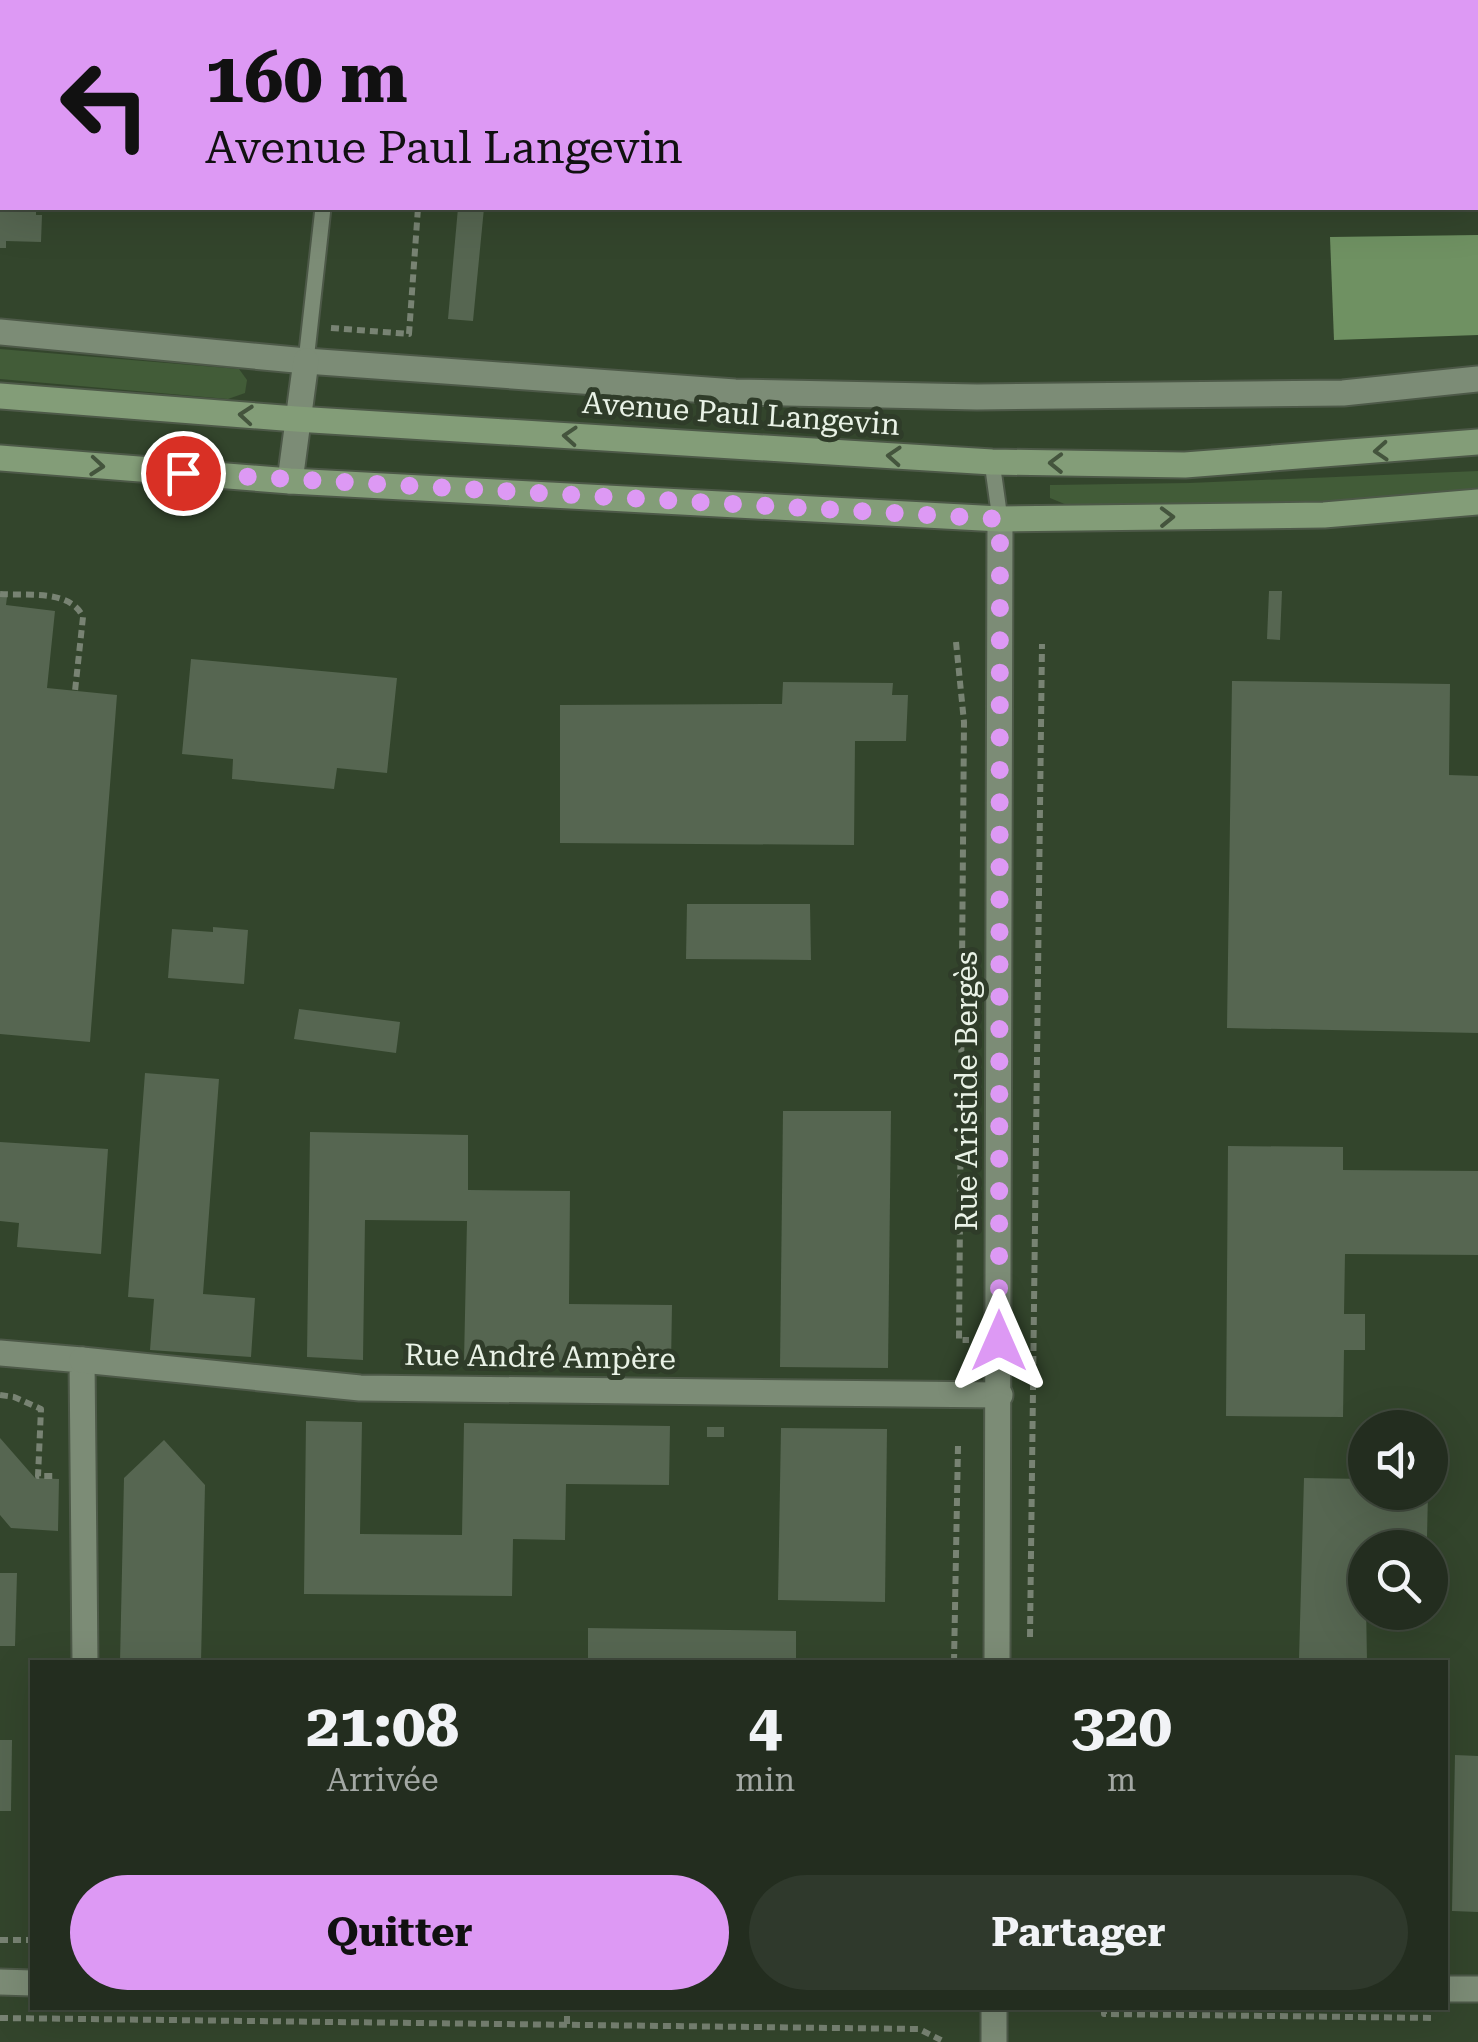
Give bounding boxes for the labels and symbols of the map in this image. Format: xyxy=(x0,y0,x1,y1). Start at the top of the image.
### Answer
street label: Avenue Paul Langevin xyxy=(581,385,901,442)
one-way arrow xyxy=(237,405,253,427)
one-way arrow xyxy=(561,426,577,447)
pin xyxy=(141,431,226,516)
one-way arrow xyxy=(1372,439,1388,461)
one-way arrow xyxy=(886,446,902,467)
one-way arrow xyxy=(1048,453,1064,474)
one-way arrow xyxy=(90,455,106,476)
one-way arrow xyxy=(1160,506,1176,528)
street label: Rue Aristide Bergès xyxy=(949,951,984,1231)
position arrow xyxy=(947,1289,1051,1393)
street label: Rue André Ampère xyxy=(404,1337,676,1376)

